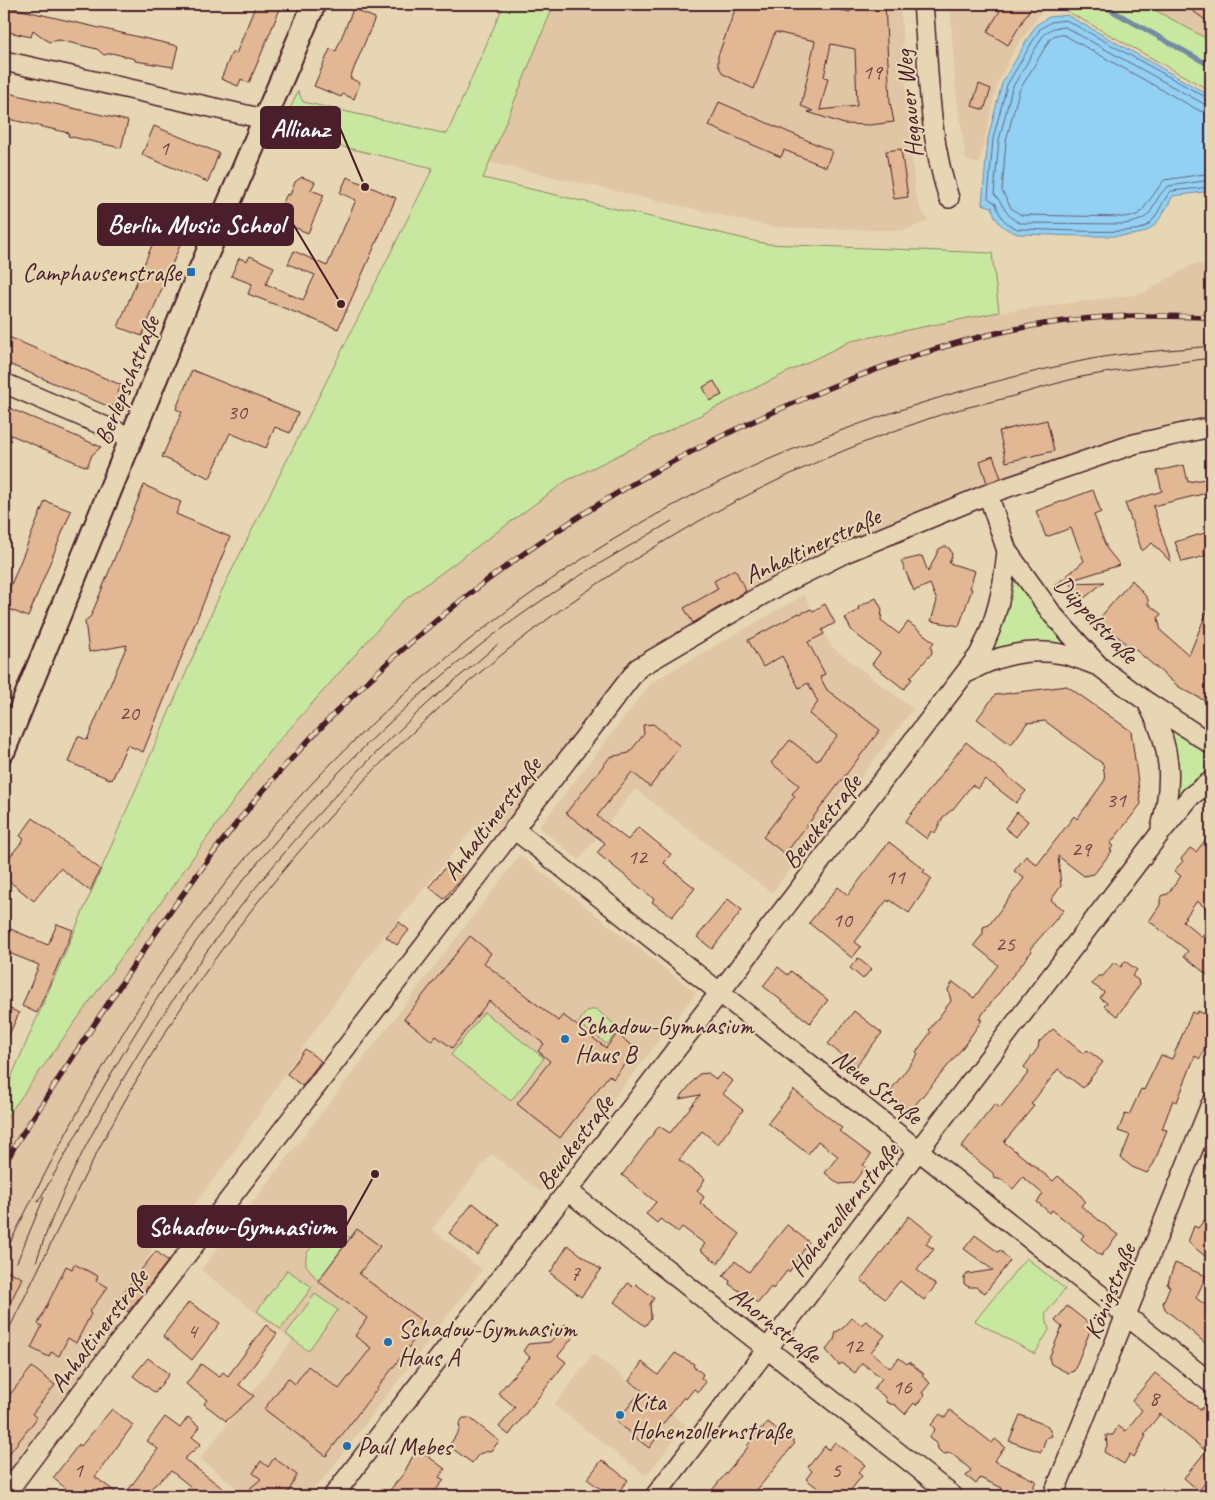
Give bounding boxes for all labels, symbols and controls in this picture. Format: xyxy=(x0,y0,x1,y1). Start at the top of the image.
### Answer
street label: Hegauer Weg xyxy=(887,46,931,160)
house number: 19 xyxy=(862,58,884,86)
callout: Allianz xyxy=(261,107,340,148)
text: Allianz xyxy=(271,112,332,145)
house number: 1 xyxy=(159,134,170,162)
callout: Berlin Music School xyxy=(98,204,293,245)
text: Berlin Music School xyxy=(108,208,289,241)
place label: Camphausenstraße xyxy=(22,257,183,289)
marker: Camphausenstraße xyxy=(185,266,197,278)
street label: Berlepschstraße xyxy=(87,310,168,449)
house number: 30 xyxy=(227,398,249,426)
street label: Anhaltinerstraße xyxy=(739,500,887,591)
street label: Düppelstraße xyxy=(1047,569,1146,672)
house number: 20 xyxy=(119,699,141,727)
street label: Anhaltinerstraße xyxy=(435,749,550,887)
street label: Beuckestraße xyxy=(775,766,870,875)
house number: 31 xyxy=(1106,786,1127,814)
house number: 29 xyxy=(1071,835,1093,863)
house number: 12 xyxy=(627,843,649,871)
house number: 11 xyxy=(885,863,906,891)
house number: 10 xyxy=(832,906,854,934)
house number: 25 xyxy=(995,930,1016,958)
place label: Schadow-Gymnasium Haus B xyxy=(575,1010,755,1071)
marker: Schadow-Gymnasium Haus B xyxy=(559,1033,571,1045)
street label: Neue Straße xyxy=(826,1042,930,1133)
street label: Beuckestraße xyxy=(529,1087,622,1197)
street label: Hohenzollernstraße xyxy=(782,1135,907,1283)
callout: Schadow-Gymnasium xyxy=(138,1206,346,1247)
text: Schadow-Gymnasium xyxy=(148,1210,338,1243)
street label: Königstraße xyxy=(1076,1237,1144,1344)
house number: 7 xyxy=(570,1259,581,1287)
street label: Anhaltinerstraße xyxy=(42,1261,157,1399)
street label: Ahornstraße xyxy=(723,1279,829,1372)
place label: Schadow-Gymnasium Haus A xyxy=(398,1313,578,1374)
house number: 4 xyxy=(187,1317,199,1345)
house number: 12 xyxy=(843,1332,865,1360)
marker: Schadow-Gymnasium Haus A xyxy=(382,1336,394,1348)
house number: 16 xyxy=(892,1373,913,1401)
house number: 8 xyxy=(1149,1384,1161,1412)
place label: Kita Hohenzollernstraße xyxy=(630,1386,793,1447)
marker: Kita Hohenzollernstraße xyxy=(614,1409,626,1421)
place label: Paul Mebes xyxy=(357,1431,454,1463)
marker: Paul Mebes xyxy=(341,1440,353,1452)
house number: 1 xyxy=(73,1456,84,1484)
house number: 5 xyxy=(831,1456,842,1484)

